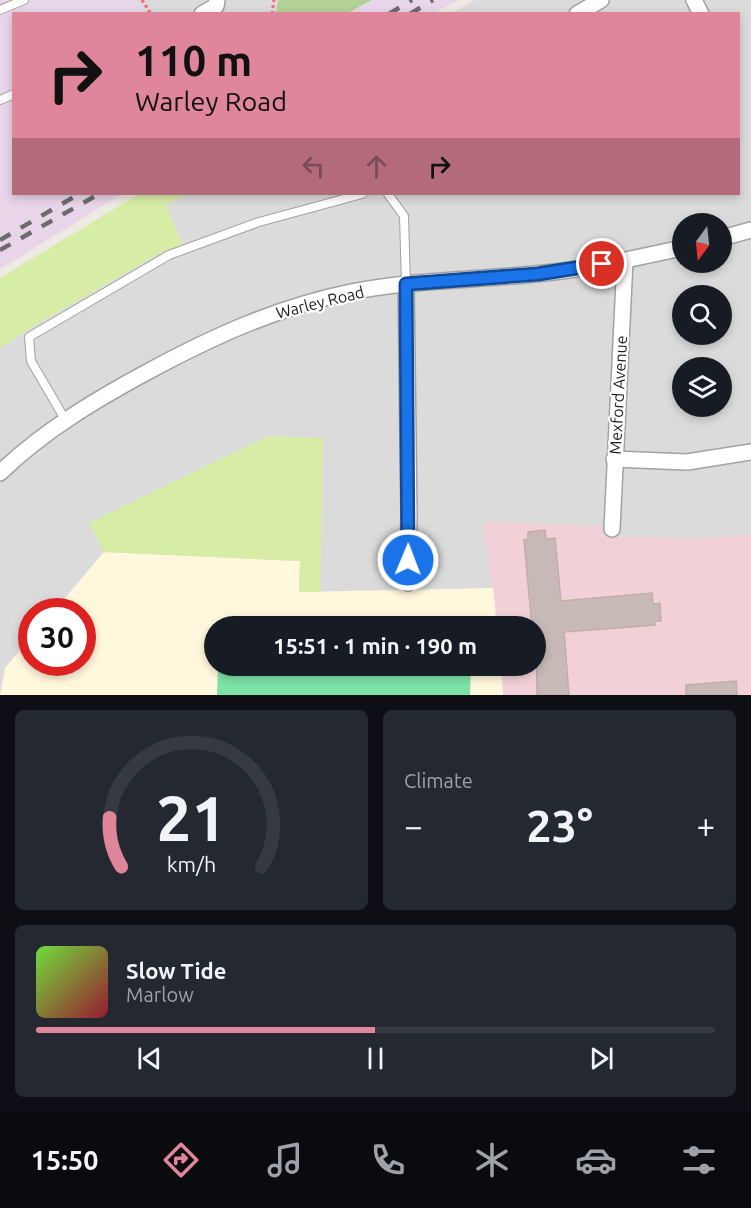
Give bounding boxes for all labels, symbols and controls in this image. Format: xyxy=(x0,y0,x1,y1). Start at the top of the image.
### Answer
icon: right xyxy=(36,36,114,114)
text: 110 m xyxy=(135,37,252,84)
text: Warley Road xyxy=(135,86,287,116)
icon: left xyxy=(297,150,330,183)
icon: ahead xyxy=(360,150,393,183)
icon: right xyxy=(423,150,456,183)
north arrow xyxy=(672,213,732,273)
map controls xyxy=(672,213,732,417)
pin xyxy=(576,238,627,289)
icon: arrive xyxy=(585,247,618,280)
street label: Warley Road xyxy=(274,282,366,322)
button: search xyxy=(672,285,732,345)
street label: Mexford Avenue xyxy=(606,335,630,455)
button: layers xyxy=(672,357,732,417)
position arrow xyxy=(376,528,440,592)
speed limit sign: 30 xyxy=(18,598,96,676)
text: 15:51 · 1 min · 190 m xyxy=(273,633,477,658)
text: Climate xyxy=(404,769,473,792)
text: 21 xyxy=(156,783,227,853)
text: 23° xyxy=(526,800,593,851)
text: − xyxy=(404,807,423,844)
text: + xyxy=(696,807,715,844)
text: km/h xyxy=(167,852,216,876)
text: Slow Tide xyxy=(126,958,226,983)
text: Marlow xyxy=(126,983,194,1006)
icon: previous xyxy=(133,1042,166,1075)
icon: pause xyxy=(359,1042,392,1075)
icon: next xyxy=(585,1042,618,1075)
icon: directions xyxy=(160,1139,202,1181)
icon: music xyxy=(264,1139,306,1181)
icon: phone xyxy=(367,1139,409,1181)
icon: climate xyxy=(471,1139,513,1181)
icon: car xyxy=(575,1139,617,1181)
icon: filters xyxy=(678,1139,720,1181)
text: 15:50 xyxy=(31,1145,98,1175)

